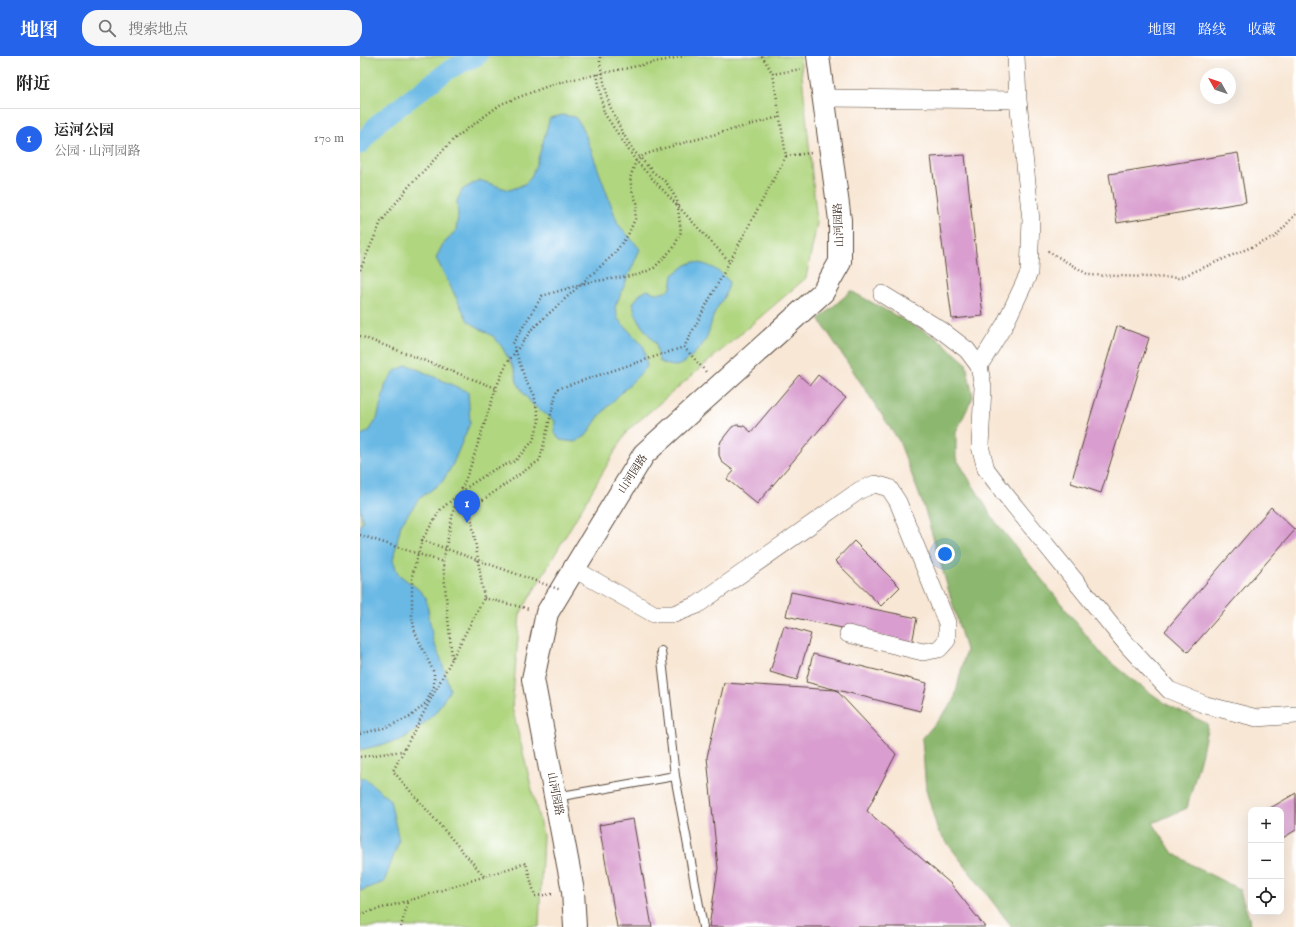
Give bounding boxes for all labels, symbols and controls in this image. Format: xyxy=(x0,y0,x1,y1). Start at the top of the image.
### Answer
search box xyxy=(82,10,362,46)
icon: search xyxy=(96,17,118,39)
text: 地图 xyxy=(20,19,58,43)
text: 搜索地点 xyxy=(128,20,188,39)
text: 地图 xyxy=(1148,21,1176,39)
text: 路线 xyxy=(1198,21,1226,39)
text: 收藏 xyxy=(1248,21,1276,39)
north arrow xyxy=(1200,68,1236,104)
text: 附近 xyxy=(16,74,50,95)
text: 运河公园 xyxy=(54,121,114,140)
text: 1 xyxy=(27,130,31,147)
text: 170 m xyxy=(314,130,344,147)
text: 公园 · 山河园路 xyxy=(54,143,141,160)
street label: 山河园路 xyxy=(831,203,847,247)
street label: 山河园路 xyxy=(615,452,651,496)
pin: 1 xyxy=(454,490,480,523)
your location xyxy=(935,544,955,564)
street label: 山河园路 xyxy=(544,771,566,817)
map controls xyxy=(1248,807,1284,915)
button: + xyxy=(1248,807,1284,843)
button: − xyxy=(1248,843,1284,879)
button: locate xyxy=(1248,879,1284,915)

